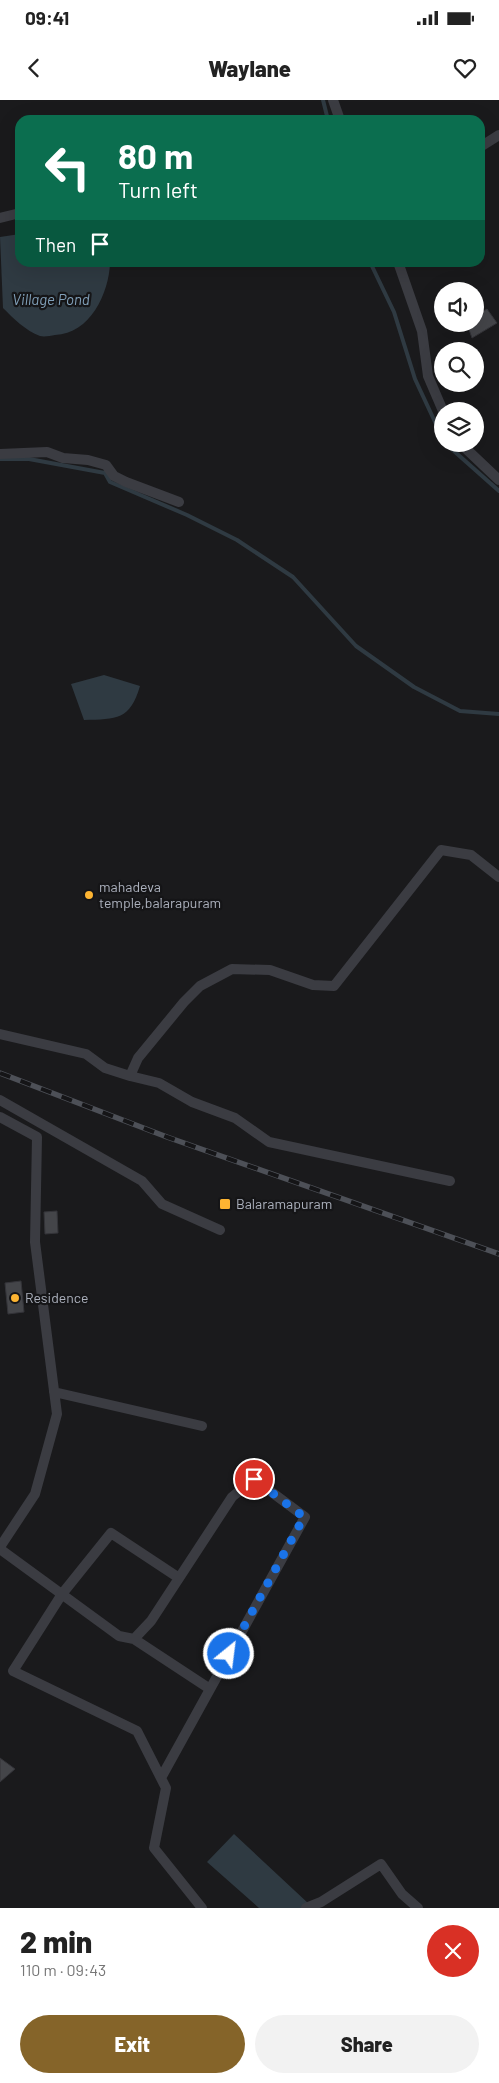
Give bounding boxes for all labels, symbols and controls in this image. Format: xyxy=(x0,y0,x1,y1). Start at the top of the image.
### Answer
text: 09:41 xyxy=(25,6,69,29)
icon: back xyxy=(20,54,48,82)
icon: heart xyxy=(451,54,479,82)
text: Waylane xyxy=(208,55,291,81)
text: 80 m xyxy=(118,134,193,176)
icon: left xyxy=(35,135,100,200)
text: Turn left xyxy=(118,176,198,202)
icon: arrive xyxy=(86,230,114,258)
text: Then xyxy=(35,233,76,256)
map controls xyxy=(434,282,484,452)
button: sound xyxy=(434,282,484,332)
water label: Village Pond xyxy=(12,290,90,308)
button: search xyxy=(434,342,484,392)
button: layers xyxy=(434,402,484,452)
place label: mahadeva temple,balarapuram xyxy=(99,878,221,911)
marker: mahadeva temple,balarapuram xyxy=(83,889,95,901)
place label: Balaramapuram xyxy=(236,1195,332,1212)
marker: Balaramapuram xyxy=(218,1197,232,1211)
place label: Residence xyxy=(25,1289,88,1306)
marker: Residence xyxy=(9,1292,21,1304)
pin xyxy=(233,1458,275,1500)
icon: arrive xyxy=(240,1465,268,1493)
position arrow xyxy=(202,1627,254,1679)
text: 2 min xyxy=(20,1923,92,1959)
button: close xyxy=(427,1925,479,1977)
text: 110 m · 09:43 xyxy=(20,1960,106,1979)
button: Exit xyxy=(20,2015,245,2073)
button: Share xyxy=(255,2015,479,2073)

